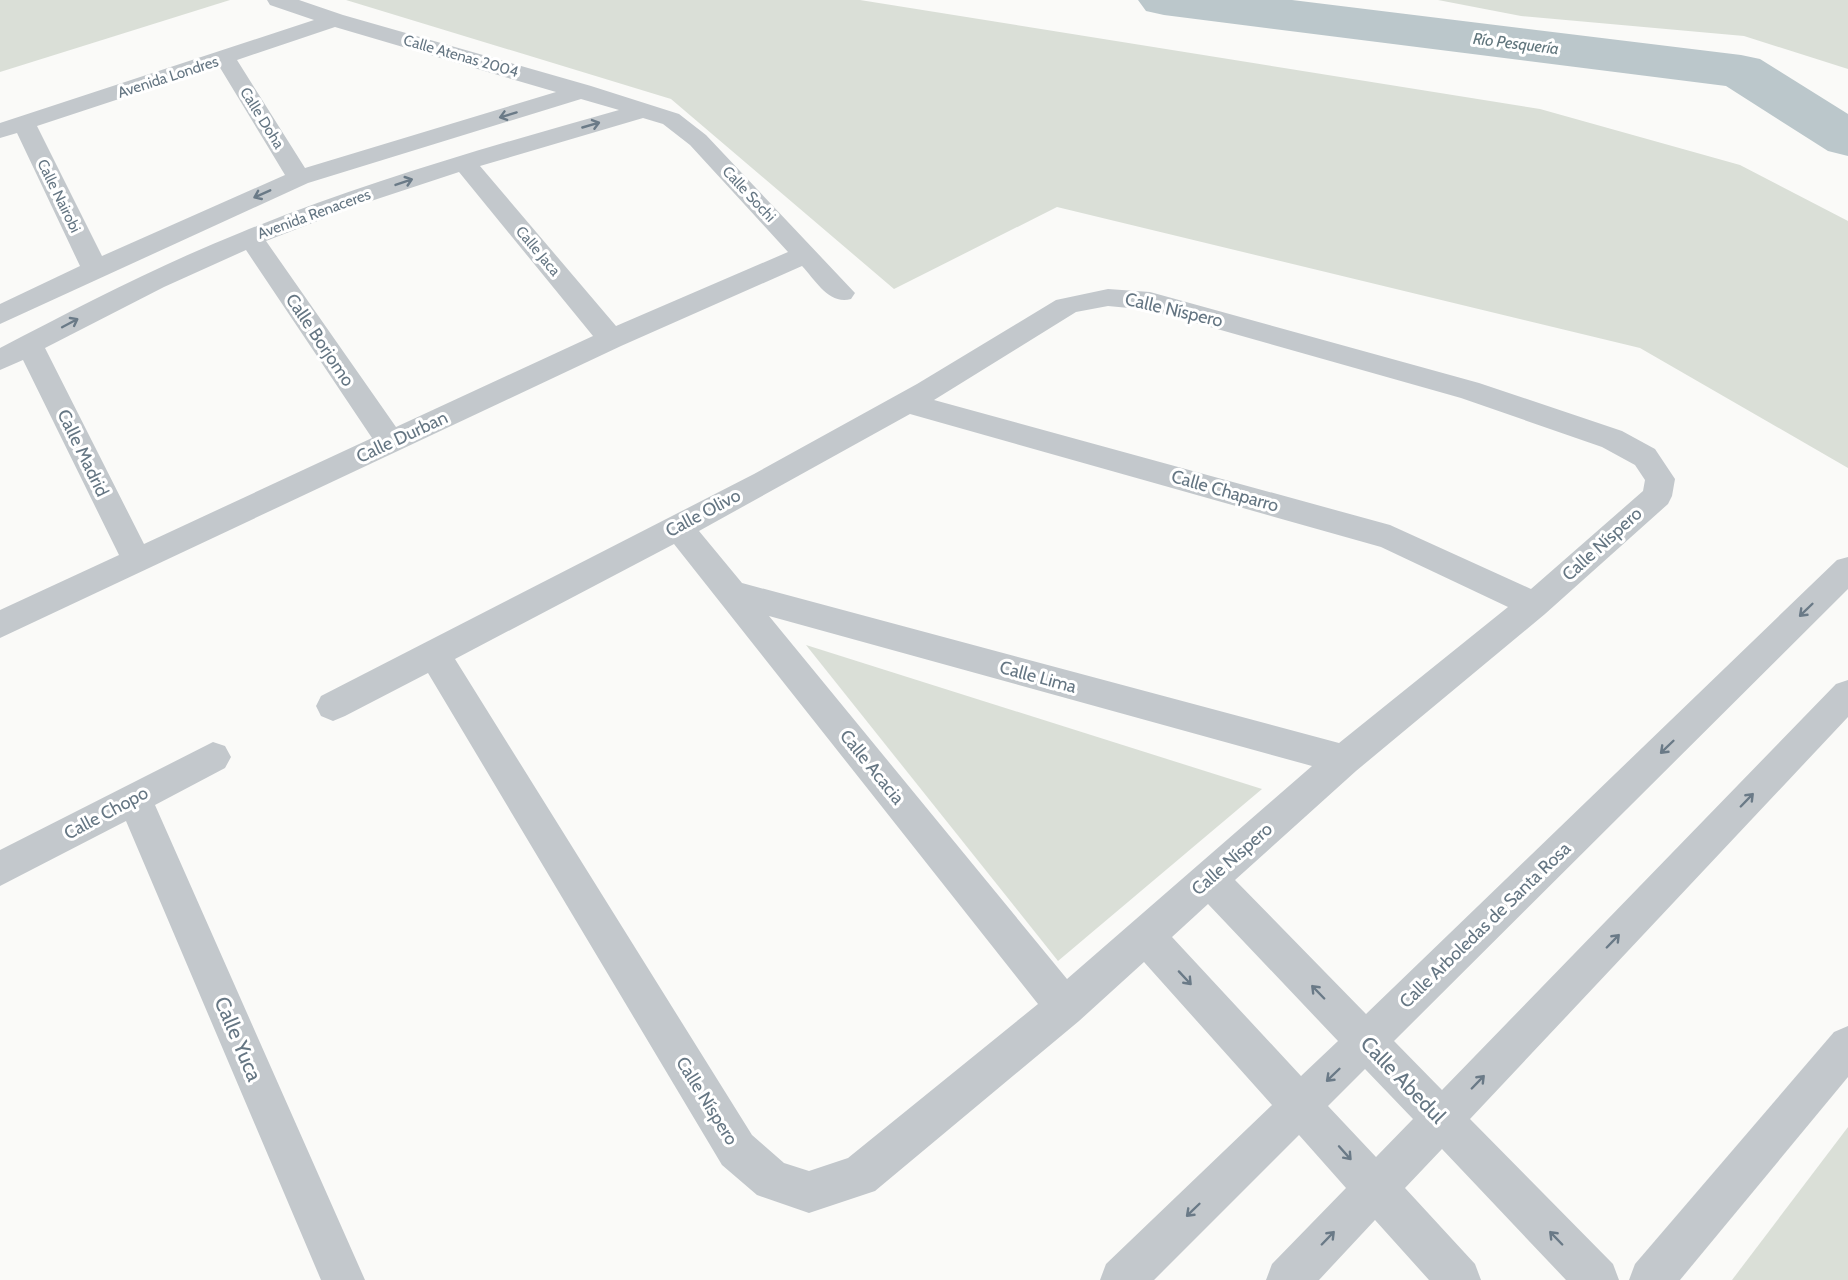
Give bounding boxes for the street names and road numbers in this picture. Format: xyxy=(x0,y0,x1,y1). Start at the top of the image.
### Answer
street label: Calle Atenas 2004 xyxy=(401,31,521,81)
street label: Avenida Londres xyxy=(115,52,221,102)
street label: Calle Doha xyxy=(236,84,288,153)
street label: Calle Nairobi xyxy=(33,156,85,236)
street label: Calle Sochi xyxy=(719,162,779,226)
street label: Avenida Renaceres xyxy=(255,185,373,243)
street label: Calle Jaca xyxy=(512,222,564,280)
street label: Calle Níspero xyxy=(1123,288,1225,332)
street label: Calle Borjomo xyxy=(281,289,359,391)
street label: Calle Madrid xyxy=(52,406,114,500)
street label: Calle Durban xyxy=(353,406,451,468)
street label: Calle Chaparro xyxy=(1169,465,1281,517)
street label: Calle Olivo xyxy=(662,484,744,542)
street label: Calle Níspero xyxy=(1558,502,1647,586)
street label: Calle Lima xyxy=(997,656,1079,698)
street label: Calle Acacia xyxy=(835,725,909,809)
street label: Calle Chopo xyxy=(60,782,152,844)
street label: Calle Níspero xyxy=(1187,818,1277,900)
street label: Calle Arboledas de Santa Rosa xyxy=(1395,837,1575,1013)
street label: Calle Yuca xyxy=(209,993,267,1085)
street label: Calle Abedul xyxy=(1356,1031,1451,1128)
street label: Calle Níspero xyxy=(671,1053,743,1149)

